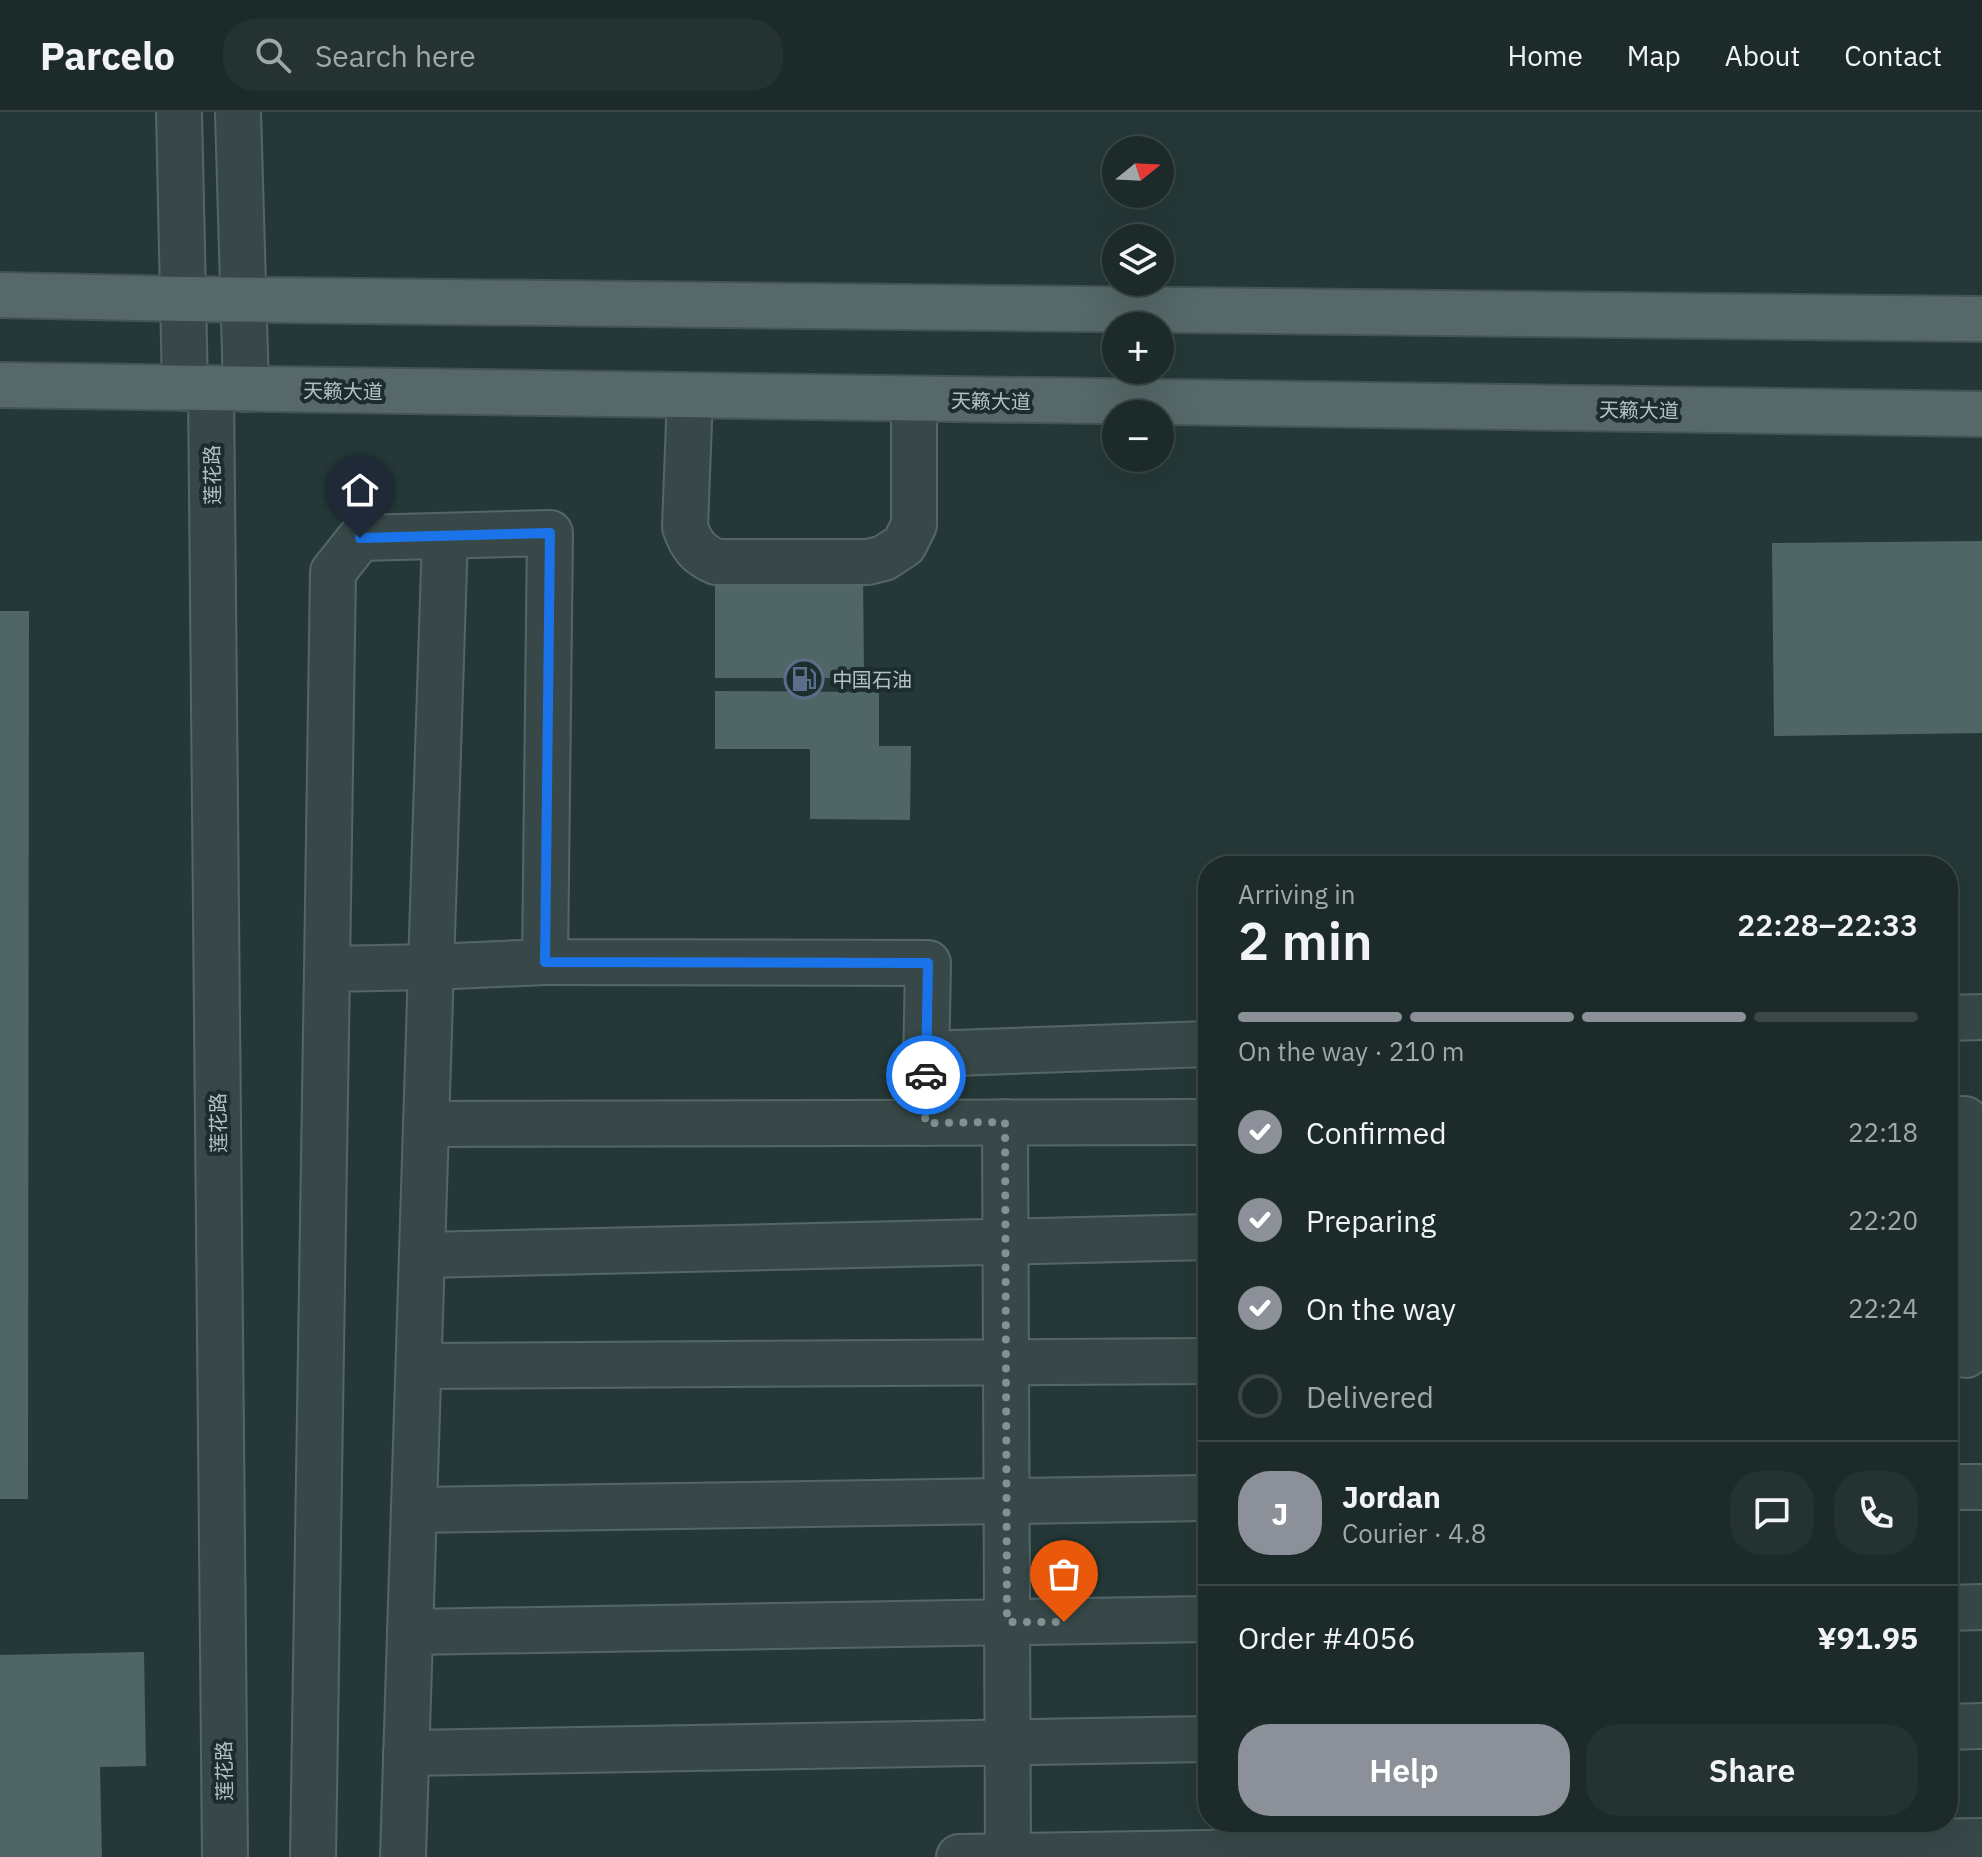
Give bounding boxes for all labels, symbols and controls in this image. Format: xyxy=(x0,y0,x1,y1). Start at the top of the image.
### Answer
search box xyxy=(223,19,783,91)
text: Parcelo xyxy=(40,31,175,80)
icon: search xyxy=(251,33,295,77)
text: Search here xyxy=(315,36,476,75)
text: Home xyxy=(1507,37,1583,74)
text: Map xyxy=(1627,37,1681,74)
text: About xyxy=(1725,37,1800,74)
text: Contact xyxy=(1844,37,1942,74)
north arrow xyxy=(1102,136,1174,208)
map controls xyxy=(1102,136,1174,472)
button: layers xyxy=(1102,224,1174,296)
button: + xyxy=(1102,312,1174,384)
street label: 天籁大道 xyxy=(303,377,383,405)
street label: 天籁大道 xyxy=(951,387,1031,415)
street label: 天籁大道 xyxy=(1599,396,1679,424)
button: − xyxy=(1102,400,1174,472)
street label: 莲花路 xyxy=(198,445,226,505)
pin xyxy=(326,456,394,538)
icon: home xyxy=(338,468,382,512)
fuel station icon: 中国石油 xyxy=(783,658,825,700)
place label: 中国石油 xyxy=(832,666,912,693)
text: Arriving in xyxy=(1238,877,1355,911)
text: 22:28–22:33 xyxy=(1737,905,1918,944)
text: 2 min xyxy=(1238,907,1373,974)
text: On the way · 210 m xyxy=(1238,1034,1464,1068)
courier xyxy=(886,1035,966,1115)
icon: car xyxy=(904,1053,948,1097)
street label: 莲花路 xyxy=(204,1093,232,1153)
icon: check xyxy=(1238,1110,1282,1154)
text: Confirmed xyxy=(1306,1113,1447,1152)
text: 22:18 xyxy=(1848,1115,1918,1149)
icon: check xyxy=(1238,1198,1282,1242)
text: Preparing xyxy=(1306,1201,1436,1240)
text: 22:20 xyxy=(1848,1203,1918,1237)
icon: check xyxy=(1238,1286,1282,1330)
text: On the way xyxy=(1306,1289,1456,1328)
text: 22:24 xyxy=(1848,1291,1918,1325)
text: Delivered xyxy=(1306,1377,1434,1416)
button: chat xyxy=(1730,1471,1814,1555)
button: phone xyxy=(1834,1471,1918,1555)
text: Jordan xyxy=(1342,1477,1441,1516)
text: J xyxy=(1272,1494,1288,1533)
text: Courier · 4.8 xyxy=(1342,1516,1486,1550)
pin xyxy=(1030,1540,1098,1622)
icon: bag xyxy=(1042,1552,1086,1596)
text: Order #4056 xyxy=(1238,1618,1415,1657)
text: ¥91.95 xyxy=(1817,1618,1918,1657)
button: Help xyxy=(1238,1724,1570,1816)
button: Share xyxy=(1586,1724,1918,1816)
street label: 莲花路 xyxy=(210,1741,238,1801)

